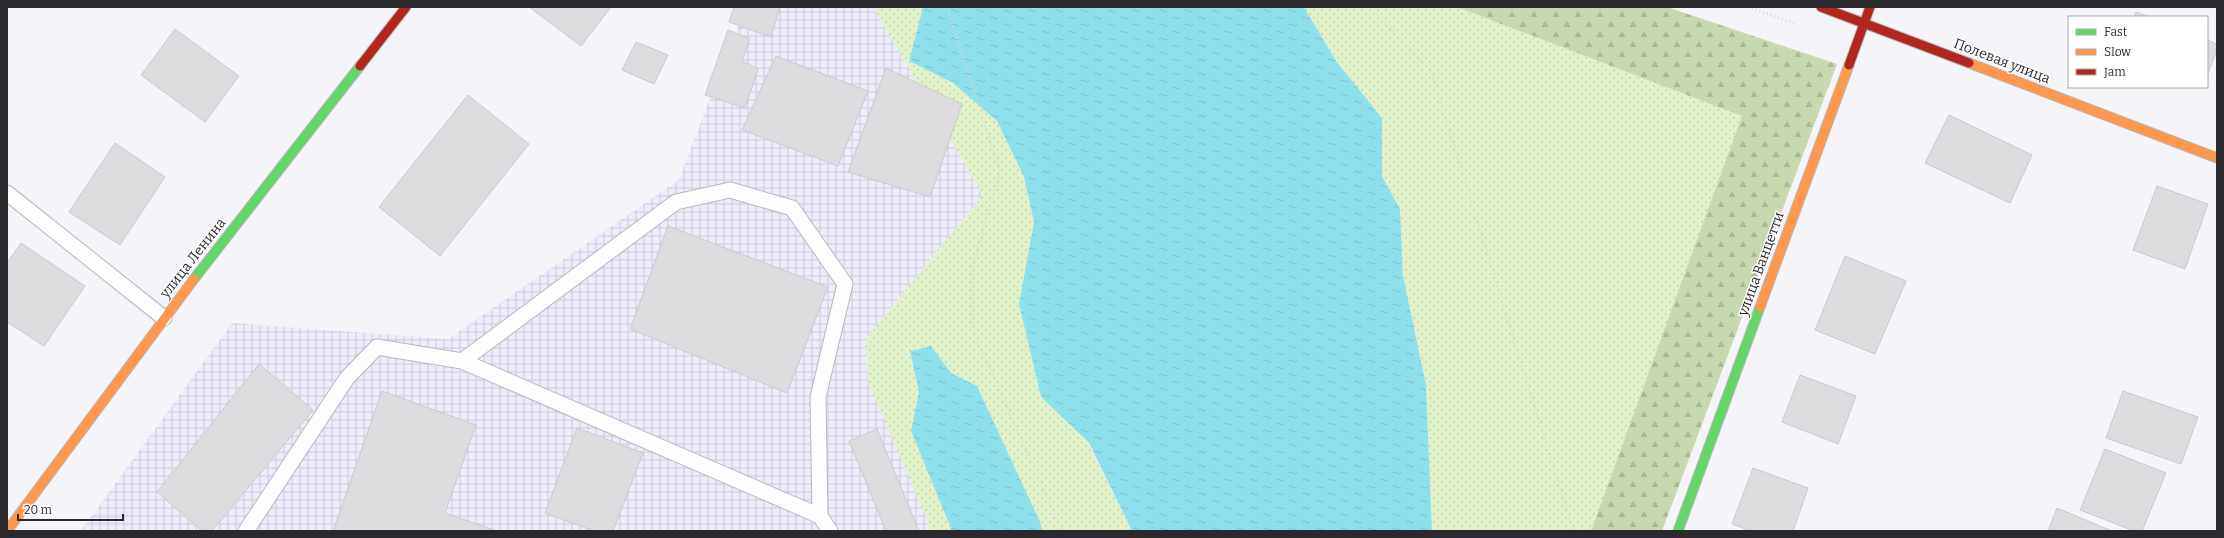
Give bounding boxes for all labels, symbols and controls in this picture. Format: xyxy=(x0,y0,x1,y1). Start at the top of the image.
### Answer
legend xyxy=(2068,16,2208,88)
text: Fast xyxy=(2104,25,2128,39)
street label: Полевая улица xyxy=(1951,35,2053,87)
text: Slow xyxy=(2104,45,2131,59)
text: Jam xyxy=(2103,65,2126,79)
street label: улица Ванцетти xyxy=(1734,210,1788,319)
street label: улица Ленина xyxy=(156,214,230,302)
scale bar xyxy=(18,496,123,522)
text: 20 m xyxy=(24,503,53,517)

